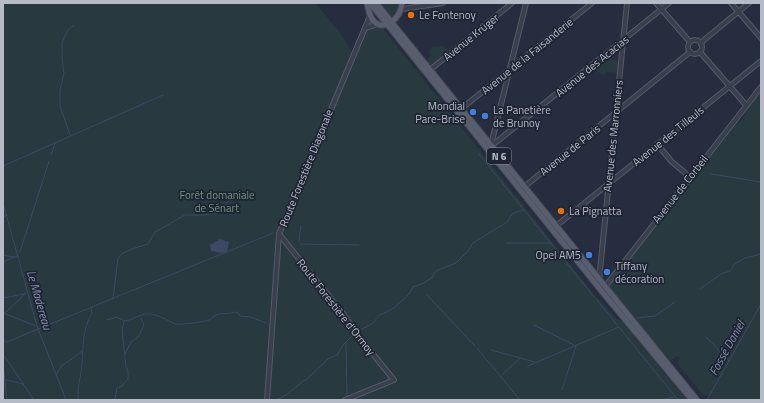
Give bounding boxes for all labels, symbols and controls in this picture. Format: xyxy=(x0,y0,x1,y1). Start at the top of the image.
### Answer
place label: Le Fontenoy xyxy=(419,7,476,23)
street label: Avenue Krüger xyxy=(440,9,502,65)
marker: Le Fontenoy xyxy=(406,10,416,20)
street label: Avenue de la Faisanderie xyxy=(478,14,577,98)
street label: Avenue des Acacias xyxy=(552,31,632,101)
street label: Avenue des Marronniers xyxy=(599,79,627,193)
place label: Mondial Pare-Brise xyxy=(415,98,465,127)
place label: La Panetière de Brunoy xyxy=(493,102,551,131)
street label: Avenue des Tilleuls xyxy=(629,102,707,170)
street label: Route Forestière Diagonale xyxy=(275,106,337,229)
marker: Mondial Pare-Brise xyxy=(468,107,478,117)
marker: La Panetière de Brunoy xyxy=(480,111,490,121)
street label: Avenue de Paris xyxy=(536,121,604,179)
road number: N 6 xyxy=(487,148,511,164)
street label: Avenue de Corbeil xyxy=(648,152,712,226)
park label: Forêt domaniale de Sénart xyxy=(179,187,255,216)
place label: La Pignatta xyxy=(569,203,622,219)
marker: La Pignatta xyxy=(556,206,566,216)
place label: Opel AM5 xyxy=(535,247,581,263)
marker: Opel AM5 xyxy=(584,250,594,260)
street label: Route Forestière d'Ormoy xyxy=(293,255,379,359)
place label: Tiffany décoration xyxy=(615,258,664,287)
marker: Tiffany décoration xyxy=(602,267,612,277)
water label: Le Madereau xyxy=(22,268,57,333)
water label: Fossé Daniel xyxy=(704,316,750,379)

